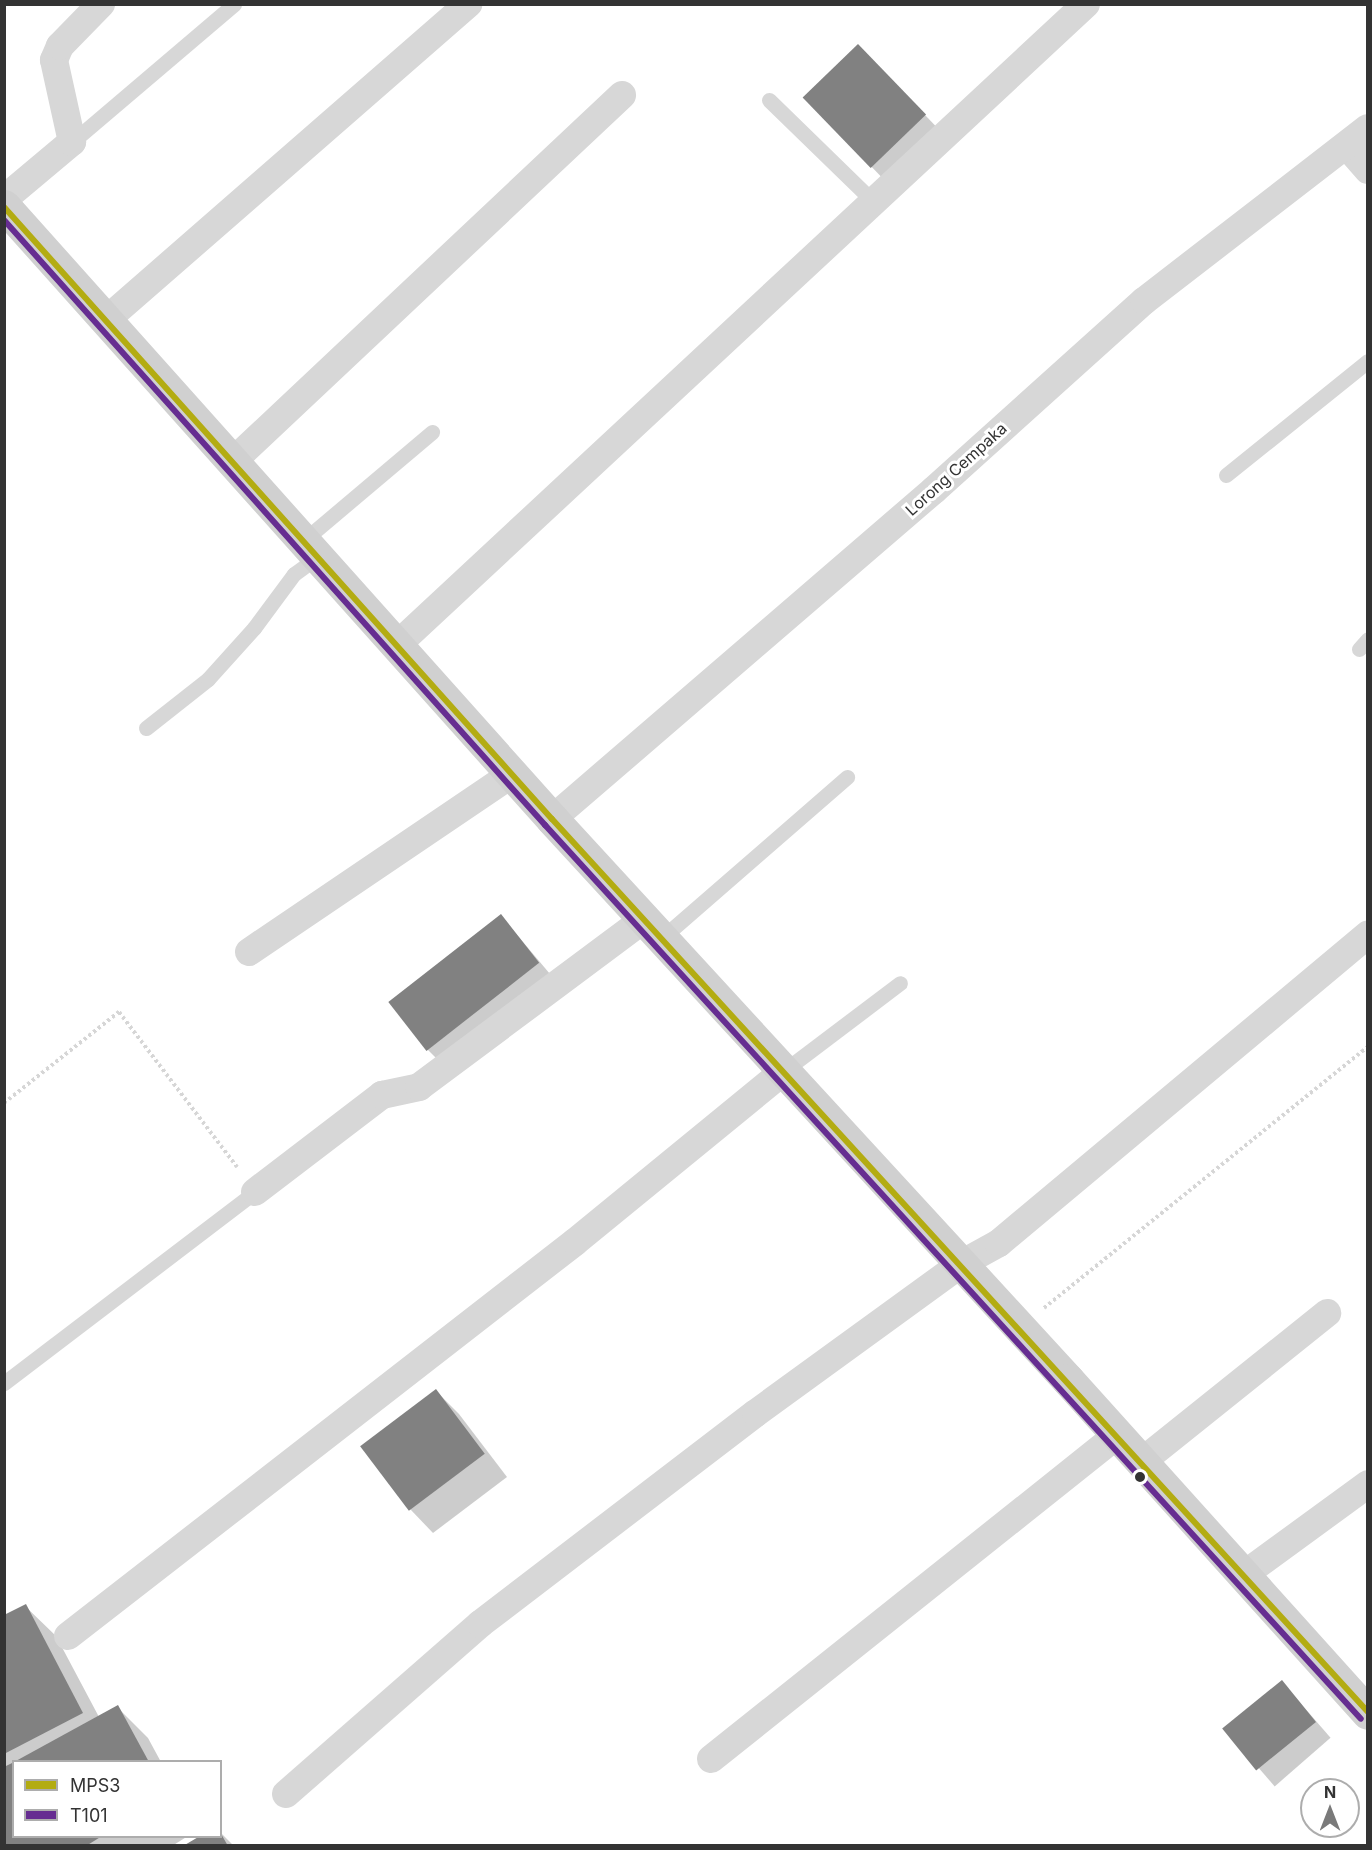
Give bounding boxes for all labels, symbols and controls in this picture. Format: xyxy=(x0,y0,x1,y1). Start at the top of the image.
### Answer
street label: Lorong Cempaka xyxy=(901,419,1011,519)
unlabelled marker xyxy=(1134,1471,1146,1483)
legend xyxy=(12,1760,222,1838)
text: MPS3 xyxy=(70,1775,120,1796)
north arrow xyxy=(1300,1778,1360,1838)
text: N xyxy=(1324,1782,1336,1802)
text: T101 xyxy=(70,1805,108,1826)

